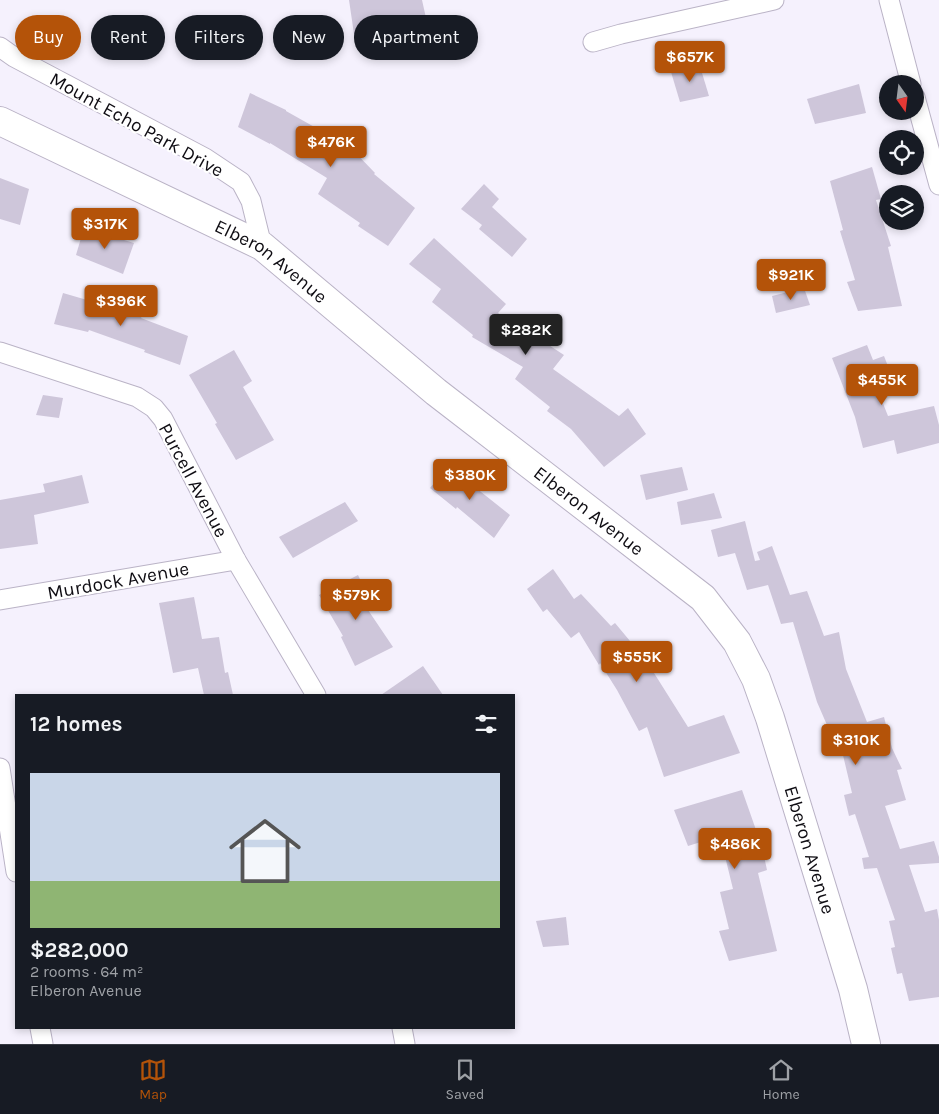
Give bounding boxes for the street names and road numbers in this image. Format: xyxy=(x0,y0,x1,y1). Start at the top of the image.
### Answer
street label: Mount Echo Park Drive xyxy=(46,68,227,182)
street label: Elberon Avenue xyxy=(211,215,331,308)
street label: Purcell Avenue xyxy=(154,420,232,541)
street label: Elberon Avenue xyxy=(529,462,648,560)
street label: Murdock Avenue xyxy=(46,558,191,604)
street label: Elberon Avenue xyxy=(779,783,839,917)

